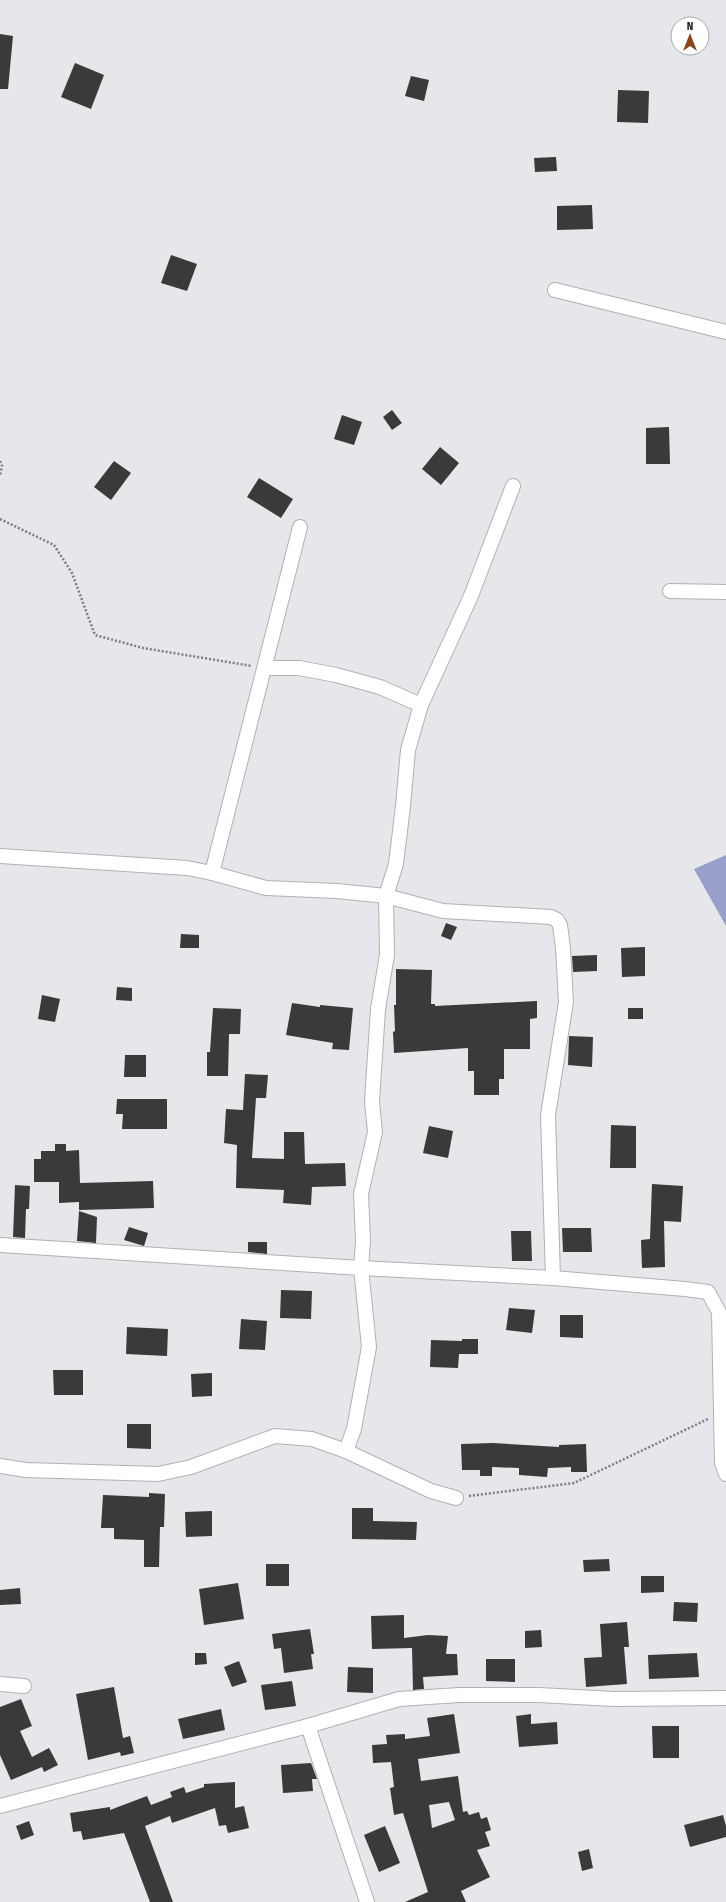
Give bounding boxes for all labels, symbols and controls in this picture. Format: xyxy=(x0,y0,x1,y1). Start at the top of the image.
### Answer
north arrow xyxy=(670,16,710,56)
text: N xyxy=(687,20,693,33)

